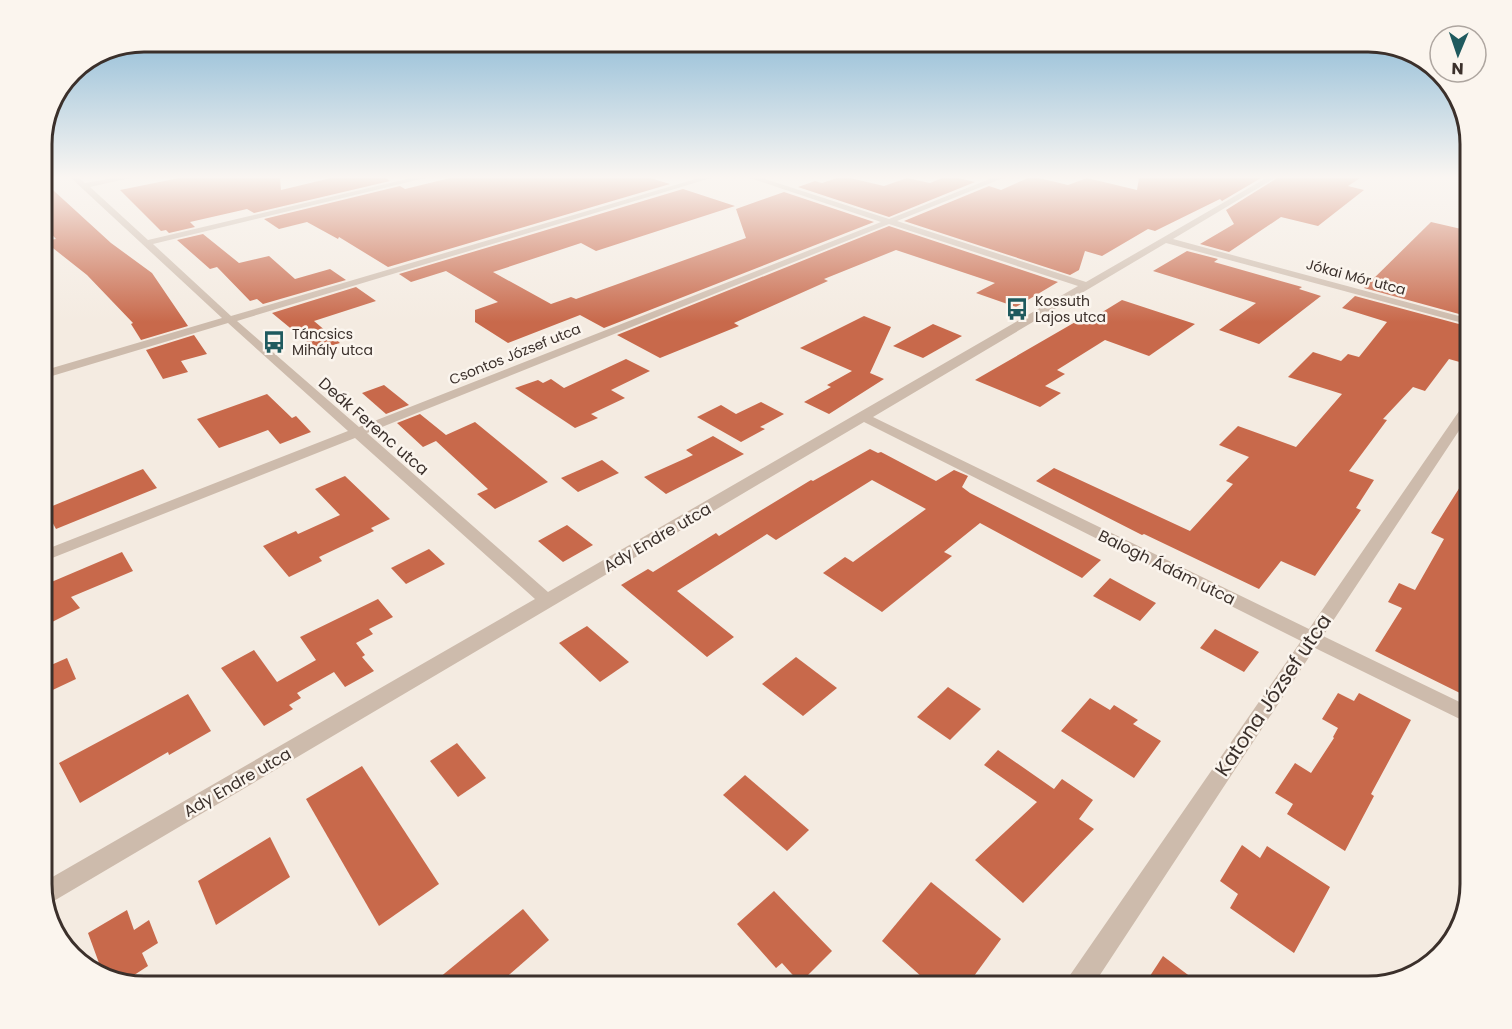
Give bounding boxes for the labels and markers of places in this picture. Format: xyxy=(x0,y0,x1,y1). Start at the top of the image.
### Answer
place label: Kossuth Lajos utca xyxy=(1035,291,1106,327)
bus stop icon: Kossuth Lajos utca xyxy=(1004,296,1030,322)
place label: Táncsics Mihály utca xyxy=(292,324,373,360)
bus stop icon: Táncsics Mihály utca xyxy=(261,329,287,355)

